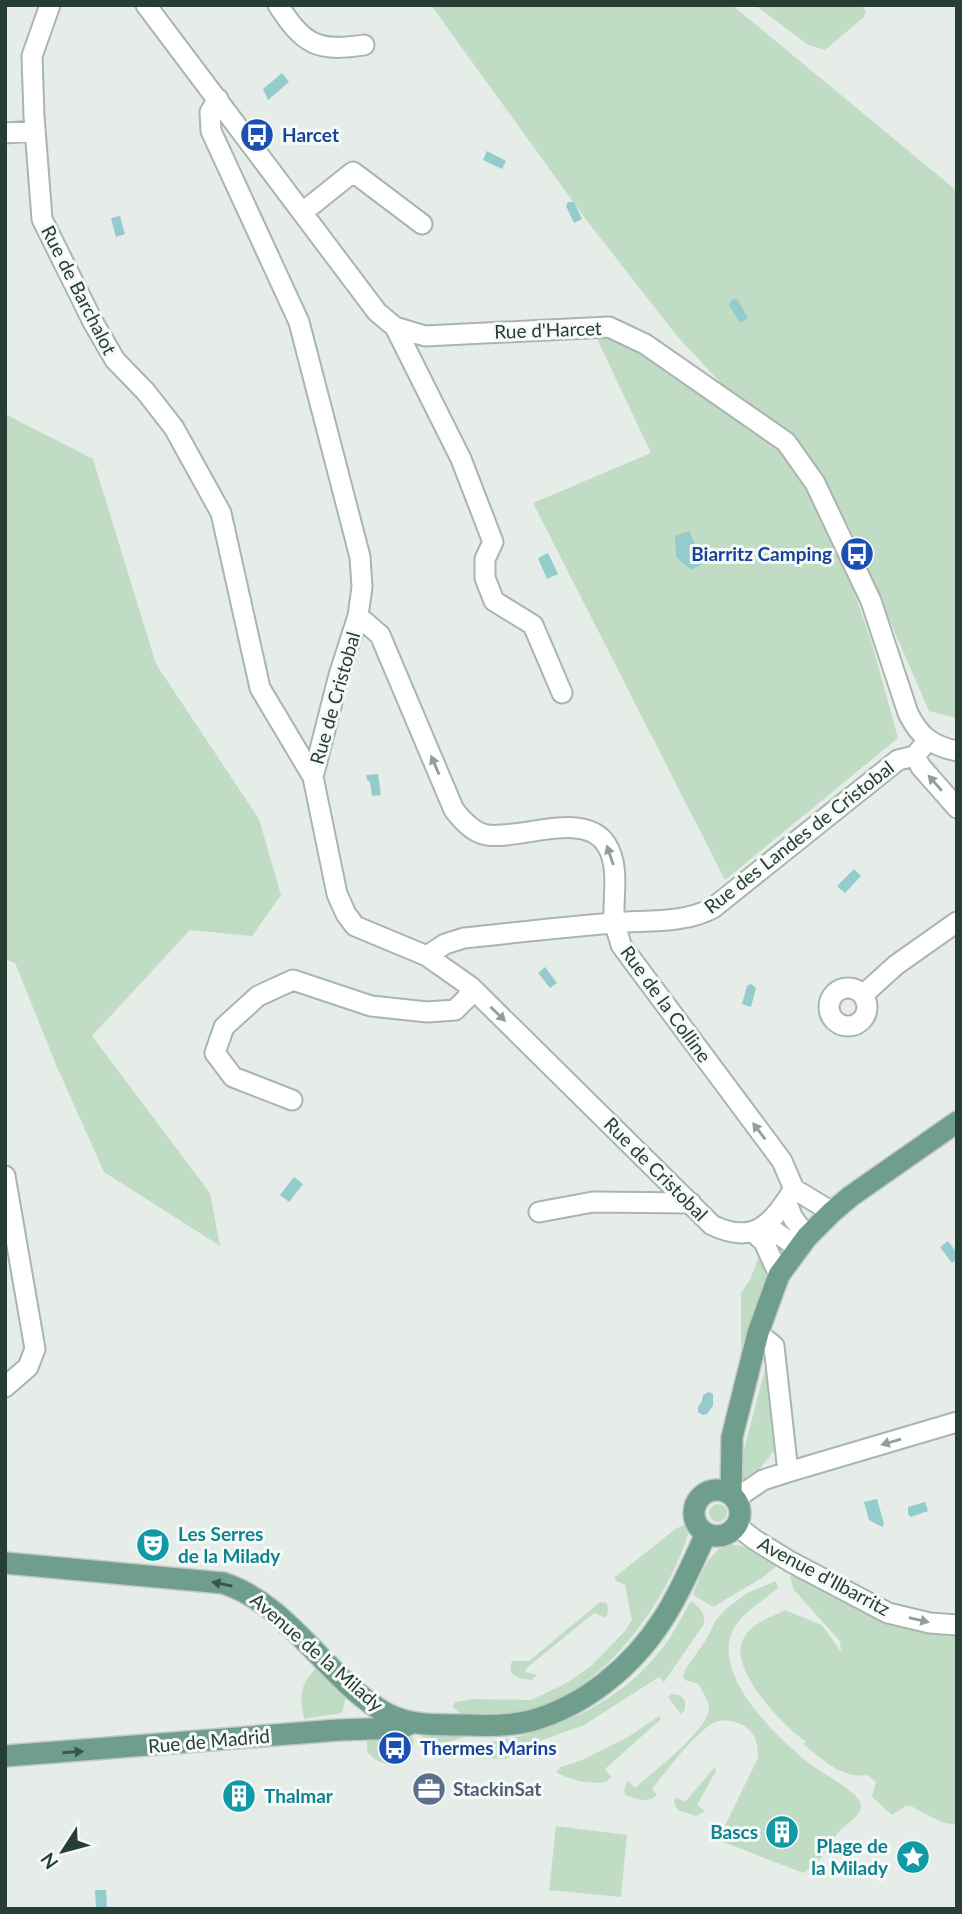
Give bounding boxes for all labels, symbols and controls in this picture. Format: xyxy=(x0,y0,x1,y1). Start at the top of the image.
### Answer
bus stop icon: Harcet xyxy=(238,116,276,154)
place label: Harcet xyxy=(282,123,339,146)
street label: Rue de Barchalot xyxy=(37,221,122,358)
street label: Rue d'Harcet xyxy=(494,316,602,343)
bus stop icon: Biarritz Camping xyxy=(838,535,876,573)
place label: Biarritz Camping xyxy=(691,542,832,565)
street label: Rue de Cristobal xyxy=(305,629,364,767)
one-way arrow xyxy=(429,755,441,775)
street label: Rue des Landes de Cristobal xyxy=(699,755,898,918)
one-way arrow xyxy=(928,774,943,791)
one-way arrow xyxy=(604,844,615,865)
street label: Rue de la Colline xyxy=(616,941,716,1067)
one-way arrow xyxy=(490,1005,506,1022)
street label: Rue de Cristobal xyxy=(600,1112,713,1225)
one-way arrow xyxy=(752,1121,766,1140)
one-way arrow xyxy=(881,1437,902,1447)
place label: Les Serres de la Milady xyxy=(178,1522,281,1567)
theatre icon: Les Serres de la Milady xyxy=(134,1526,172,1564)
street label: Avenue d'Ilbarritz xyxy=(754,1531,894,1620)
one-way arrow xyxy=(211,1578,233,1589)
street label: Avenue de la Milady xyxy=(246,1588,389,1716)
one-way arrow xyxy=(909,1615,931,1626)
street label: Rue de Madrid xyxy=(147,1724,271,1757)
bus stop icon: Thermes Marins xyxy=(376,1729,414,1767)
place label: Thermes Marins xyxy=(420,1736,557,1759)
one-way arrow xyxy=(63,1746,85,1757)
office icon: StackinSat xyxy=(410,1770,448,1808)
building icon: Thalmar xyxy=(220,1777,258,1815)
place label: StackinSat xyxy=(453,1777,541,1800)
place label: Thalmar xyxy=(264,1784,334,1807)
building icon: Bascs xyxy=(763,1813,801,1851)
north arrow xyxy=(28,1816,98,1886)
place label: Bascs xyxy=(710,1820,758,1843)
place label: Plage de la Milady xyxy=(811,1834,889,1879)
place icon: Plage de la Milady xyxy=(894,1838,932,1876)
text: N xyxy=(35,1849,62,1874)

